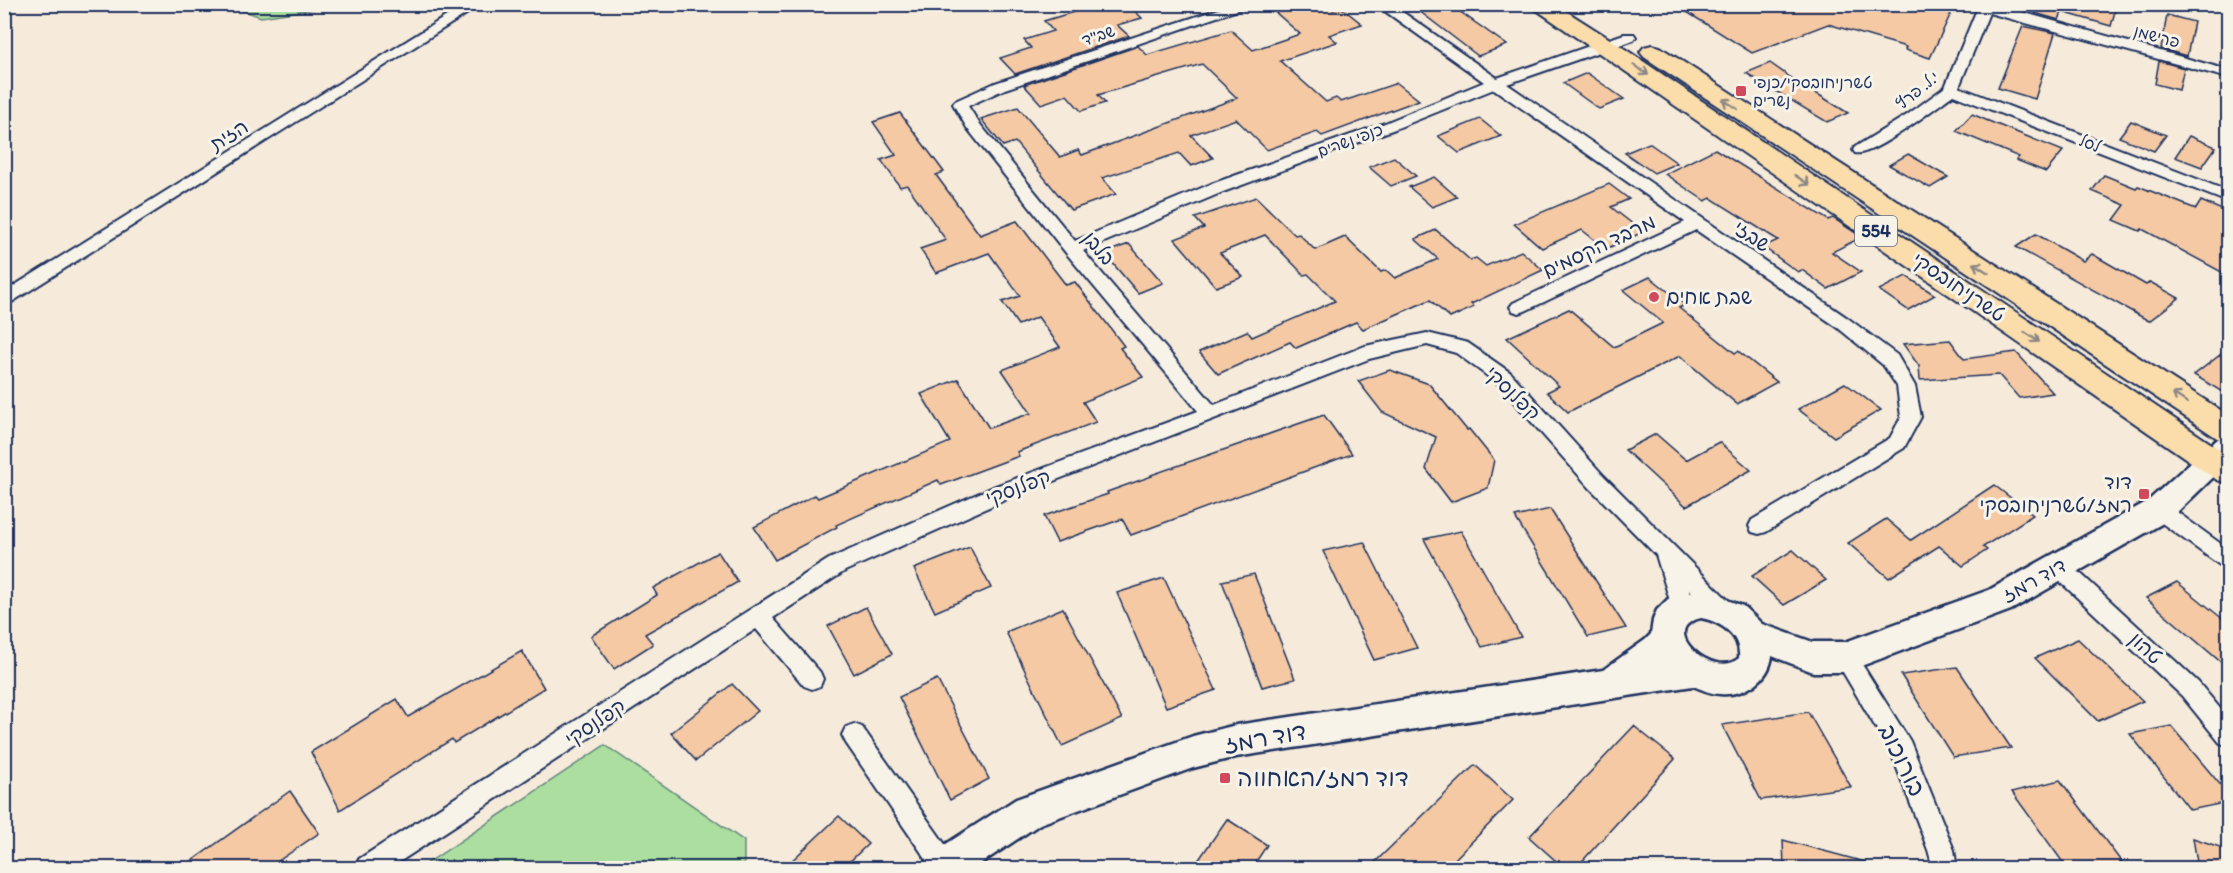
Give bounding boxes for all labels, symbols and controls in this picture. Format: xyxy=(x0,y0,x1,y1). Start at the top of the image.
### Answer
street label: שב''ד xyxy=(1079,21,1117,50)
street label: פרישמן xyxy=(2132,21,2182,53)
one-way arrow xyxy=(1632,64,1649,76)
street label: י.ל. פרץ xyxy=(1892,67,1942,113)
place label: טשרניחובסקי/כנפי נשרים xyxy=(1753,73,1873,110)
marker: טשרניחובסקי/כנפי נשרים xyxy=(1734,84,1748,98)
one-way arrow xyxy=(1722,97,1739,110)
street label: הזית xyxy=(205,114,253,156)
street label: כנפי נשרים xyxy=(1315,120,1386,161)
street label: לסל xyxy=(2076,131,2104,156)
one-way arrow xyxy=(1793,174,1810,186)
street label: מרבד הקסמים xyxy=(1539,209,1660,284)
street label: שבזי xyxy=(1729,215,1775,257)
road number: 554 xyxy=(1855,216,1897,246)
street label: בלבן xyxy=(1078,226,1120,270)
street label: טשרניחובסקי xyxy=(1908,247,2010,327)
one-way arrow xyxy=(1974,262,1990,274)
place label: שבת אחים xyxy=(1666,285,1752,309)
marker: שבת אחים xyxy=(1647,290,1661,304)
one-way arrow xyxy=(2024,331,2040,343)
street label: קפלנסקי xyxy=(1480,361,1546,425)
one-way arrow xyxy=(2172,392,2188,404)
street label: קפלנסקי xyxy=(982,464,1054,510)
place label: דוד רמז/טשרניחובסקי xyxy=(1980,470,2132,517)
marker: דוד רמז/טשרניחובסקי xyxy=(2137,487,2151,501)
street label: דוד רמז xyxy=(1998,553,2070,607)
street label: טהון xyxy=(2125,627,2167,669)
street label: קפלנסקי xyxy=(560,693,630,751)
street label: דוד רמז xyxy=(1221,716,1308,759)
street label: בורוכוב xyxy=(1873,719,1932,801)
place label: דוד רמז/האחווה xyxy=(1237,763,1409,792)
marker: דוד רמז/האחווה xyxy=(1218,771,1232,785)

